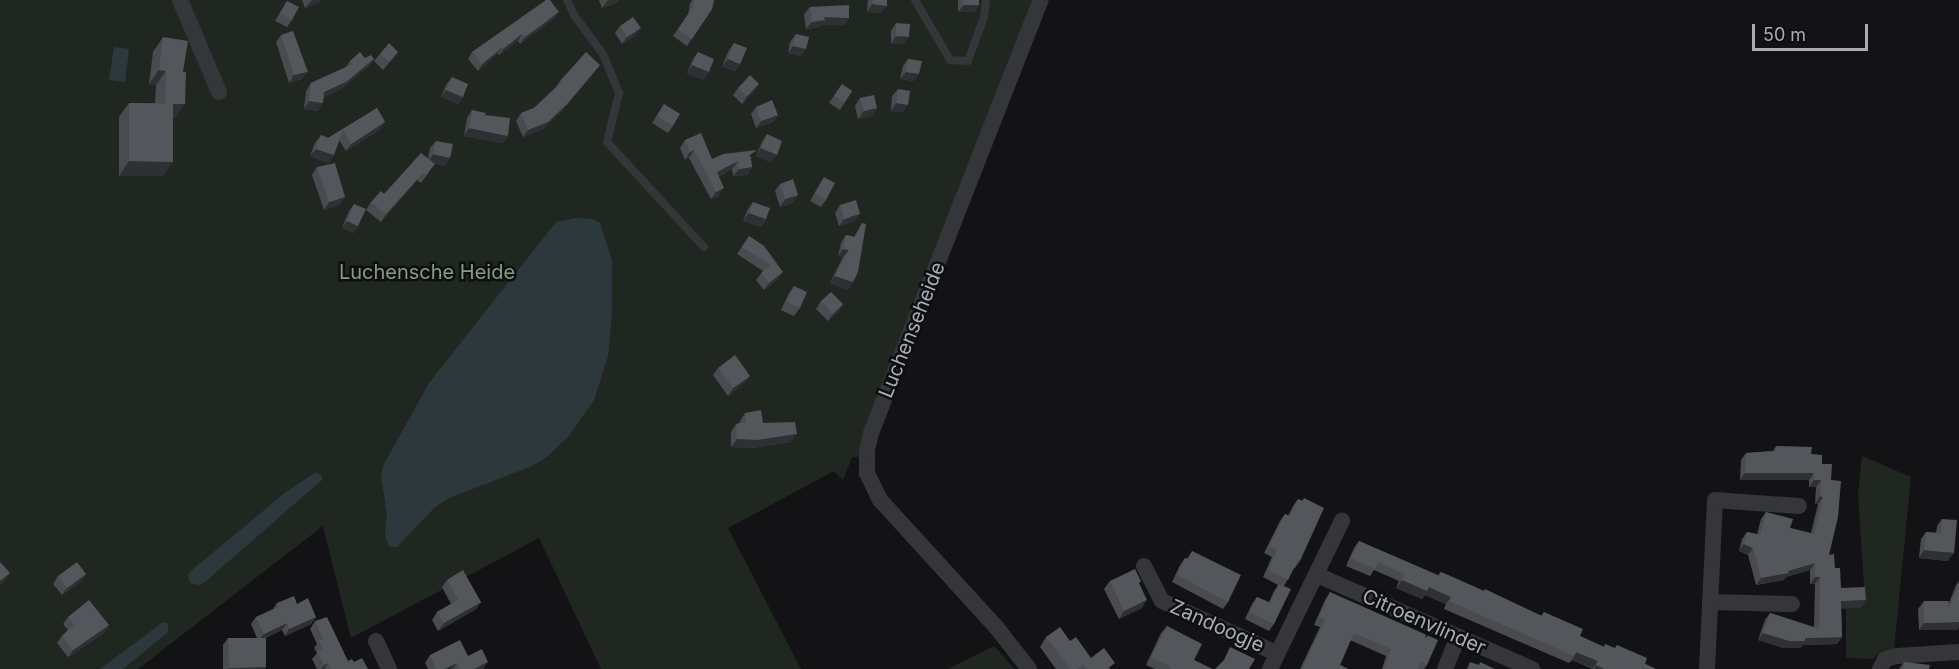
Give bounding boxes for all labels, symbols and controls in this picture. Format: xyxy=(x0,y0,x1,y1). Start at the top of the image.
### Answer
scale bar xyxy=(1755,12,1870,50)
text: 50 m xyxy=(1763,24,1806,45)
street label: Luchenseheide xyxy=(874,259,950,401)
park label: Luchensche Heide xyxy=(339,260,515,284)
street label: Citroenvlinder xyxy=(1359,584,1489,660)
street label: Zandoogje xyxy=(1166,595,1268,657)

